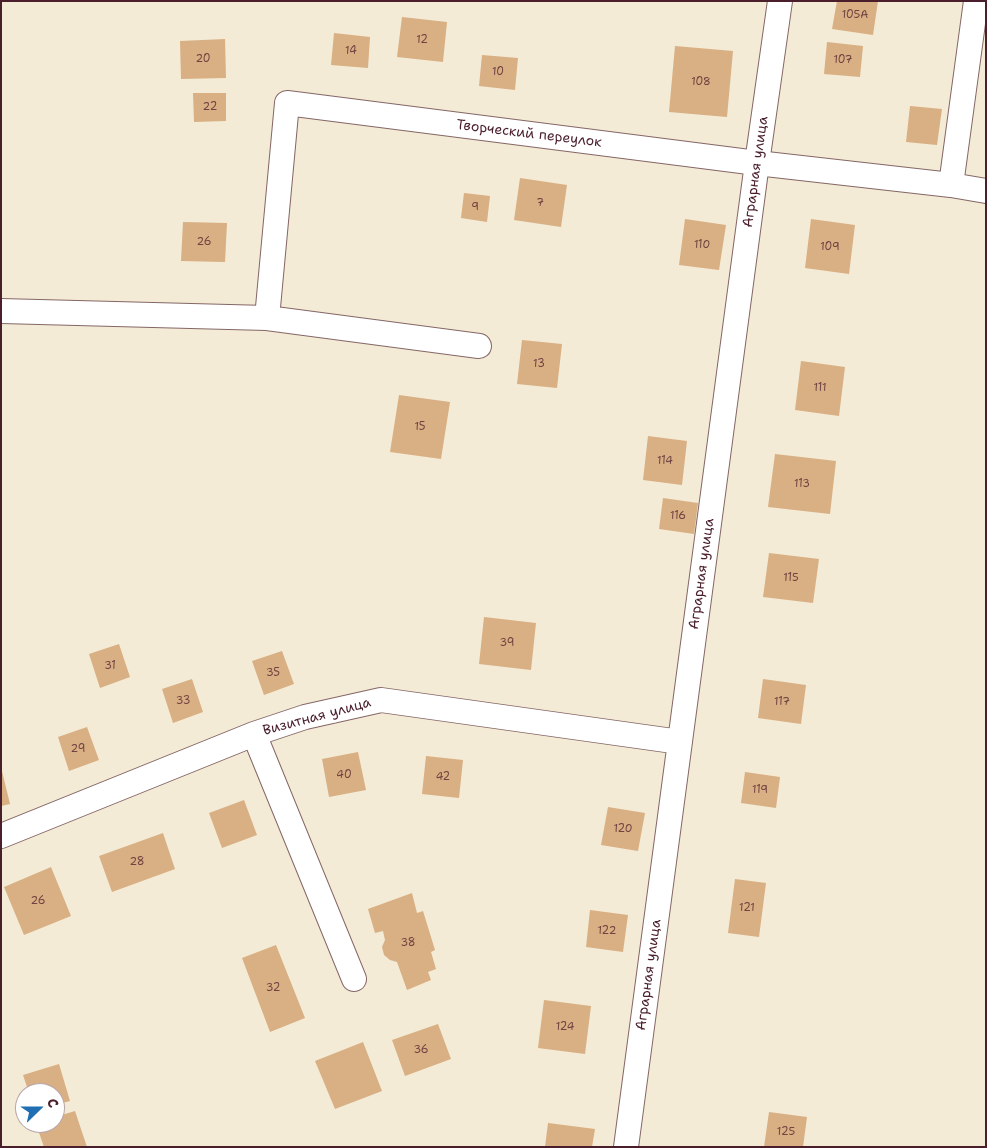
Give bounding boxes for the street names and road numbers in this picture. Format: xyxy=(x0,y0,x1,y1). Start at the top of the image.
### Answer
street label: Аграрная улица xyxy=(740,115,772,229)
street label: Творческий переулок xyxy=(455,117,603,151)
street label: Аграрная улица xyxy=(686,517,718,631)
street label: Визитная улица xyxy=(261,694,373,740)
street label: Аграрная улица xyxy=(633,918,665,1032)

